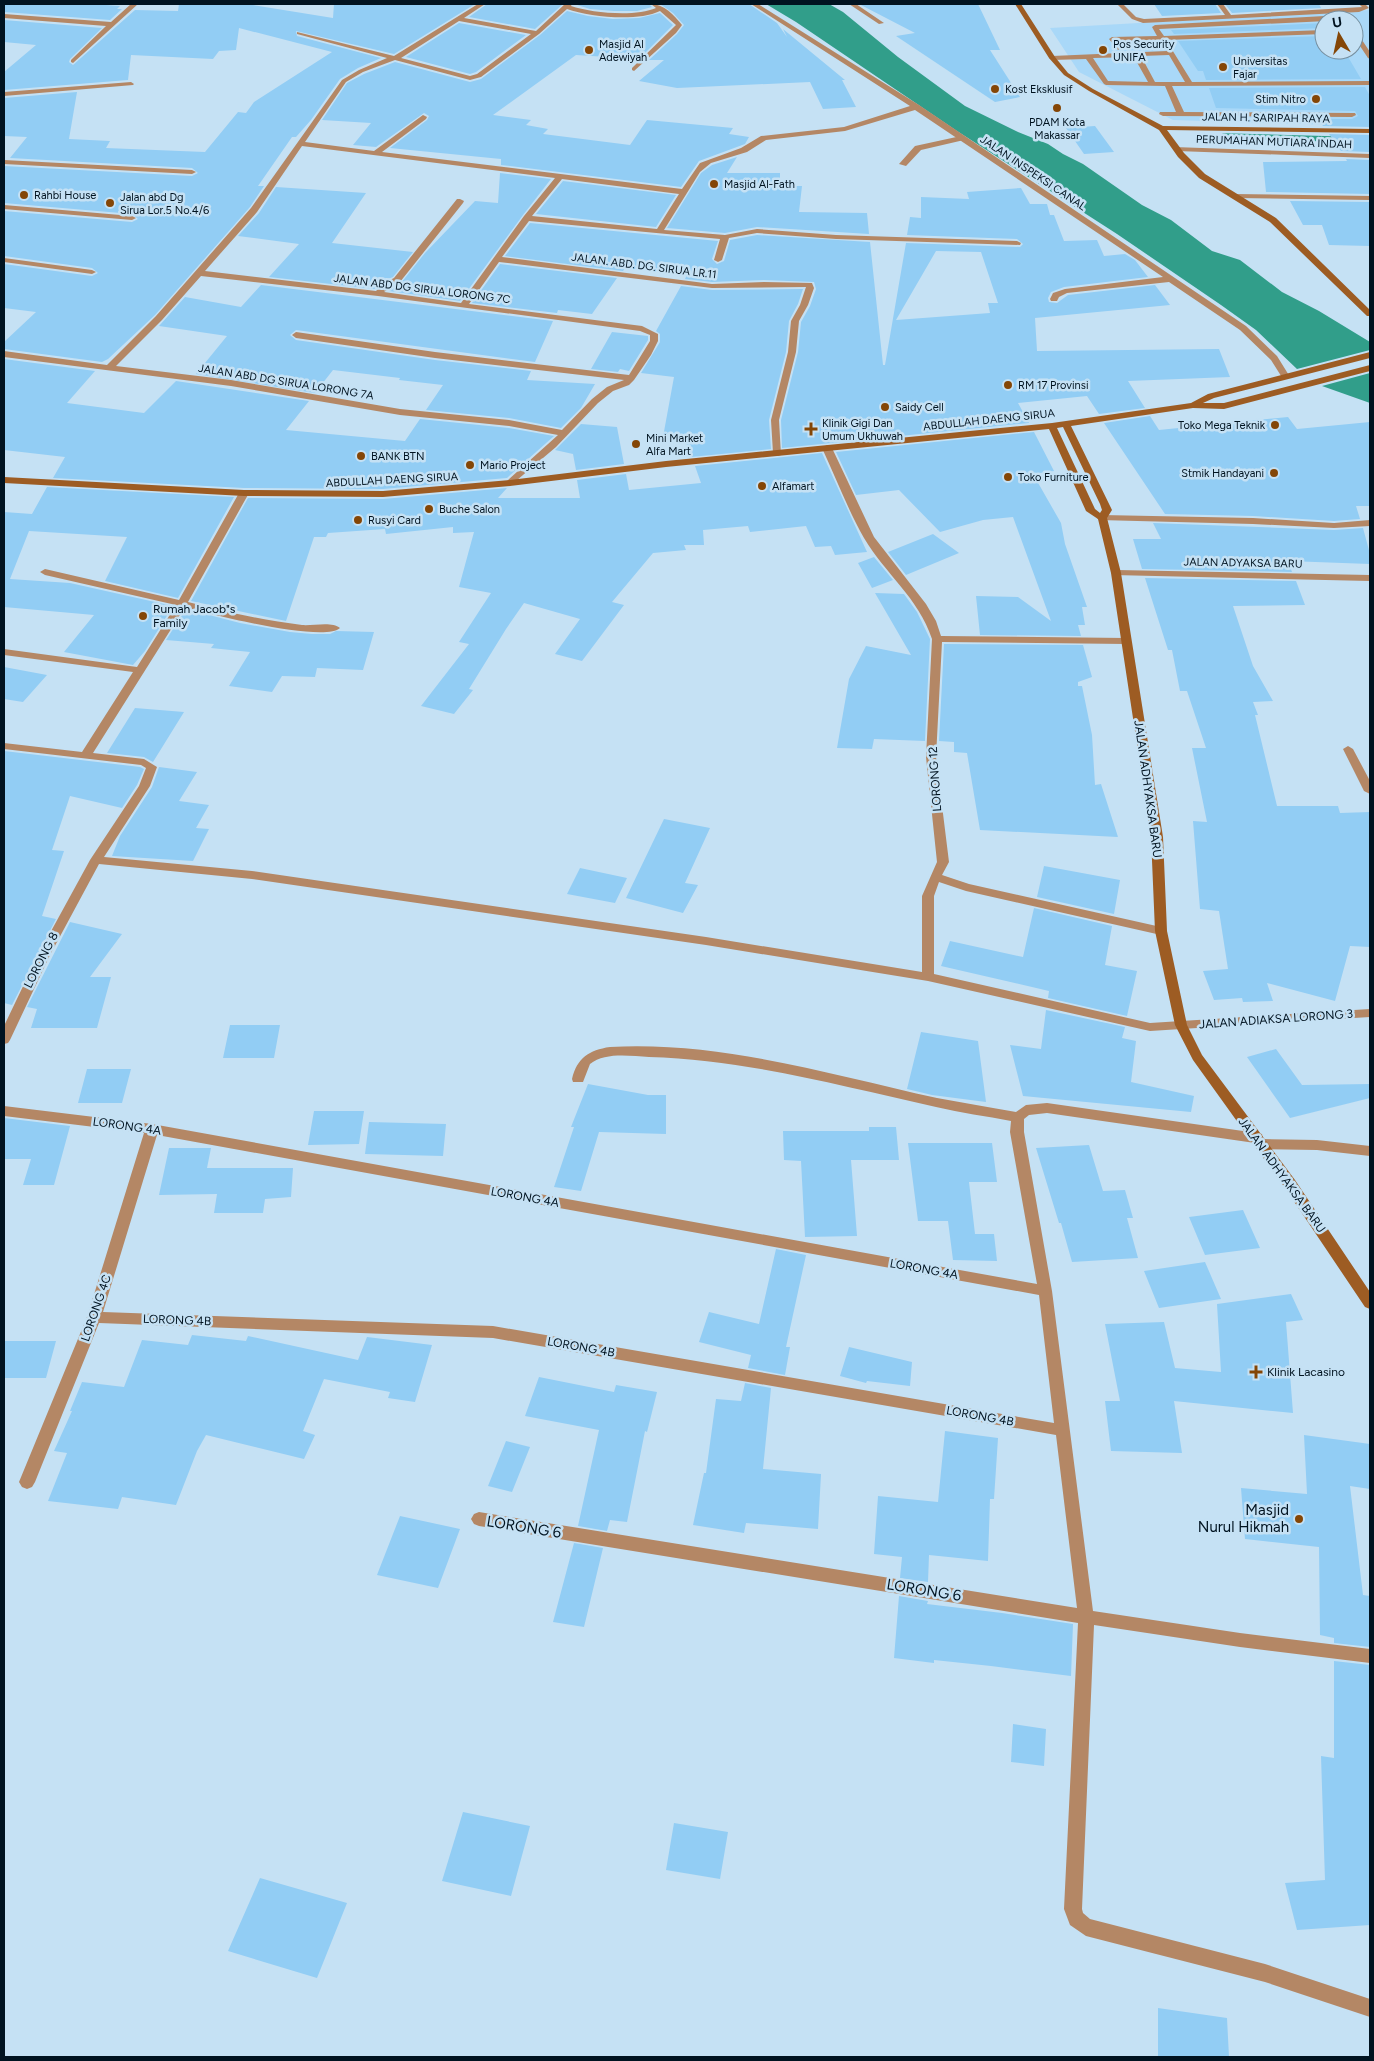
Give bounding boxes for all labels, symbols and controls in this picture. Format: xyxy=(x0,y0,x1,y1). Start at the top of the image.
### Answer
north arrow xyxy=(1314,10,1364,60)
text: U xyxy=(1331,13,1343,32)
place label: Masjid Al Adewiyah xyxy=(599,38,647,64)
place label: Pos Security UNIFA xyxy=(1113,38,1175,64)
marker: Masjid Al Adewiyah xyxy=(583,44,595,56)
marker: Pos Security UNIFA xyxy=(1097,44,1109,56)
place label: Universitas Fajar xyxy=(1233,55,1287,81)
marker: Universitas Fajar xyxy=(1217,61,1229,73)
marker: Kost Eksklusif xyxy=(989,83,1001,95)
place label: Kost Eksklusif xyxy=(1005,83,1074,96)
place label: Stim Nitro xyxy=(1255,93,1306,106)
marker: Stim Nitro xyxy=(1310,93,1322,105)
marker: PDAM Kota Makassar xyxy=(1051,102,1063,114)
street label: JALAN H. SARIPAH RAYA xyxy=(1202,110,1331,126)
place label: PDAM Kota Makassar xyxy=(1029,116,1085,142)
street label: JALAN INSPEKSI CANAL xyxy=(978,133,1089,213)
street label: PERUMAHAN MUTIARA INDAH xyxy=(1196,133,1352,151)
marker: Masjid Al-Fath xyxy=(708,178,720,190)
place label: Masjid Al-Fath xyxy=(724,178,795,191)
marker: Rahbi House xyxy=(18,189,30,201)
place label: Rahbi House xyxy=(34,189,96,202)
place label: Jalan abd Dg Sirua Lor.5 No.4/6 xyxy=(120,191,209,217)
marker: Jalan abd Dg Sirua Lor.5 No.4/6 xyxy=(104,197,116,209)
street label: JALAN. ABD. DG. SIRUA LR.11 xyxy=(571,251,717,281)
street label: JALAN ABD DG SIRUA LORONG 7C xyxy=(333,272,511,306)
street label: JALAN ABD DG SIRUA LORONG 7A xyxy=(197,362,375,402)
marker: RM 17 Provinsi xyxy=(1002,379,1014,391)
place label: RM 17 Provinsi xyxy=(1018,379,1088,392)
marker: Saidy Cell xyxy=(879,401,891,413)
place label: Saidy Cell xyxy=(895,401,944,414)
street label: ABDULLAH DAENG SIRUA xyxy=(923,407,1056,433)
place label: Klinik Gigi Dan Umum Ukhuwah xyxy=(822,417,903,443)
place label: Toko Mega Teknik xyxy=(1178,419,1266,432)
marker: Toko Mega Teknik xyxy=(1269,419,1281,431)
marker: Klinik Gigi Dan Umum Ukhuwah xyxy=(804,422,818,436)
place label: Mini Market Alfa Mart xyxy=(646,432,703,458)
marker: Mini Market Alfa Mart xyxy=(630,438,642,450)
marker: BANK BTN xyxy=(355,450,367,462)
place label: BANK BTN xyxy=(371,450,424,463)
marker: Mario Project xyxy=(464,459,476,471)
place label: Mario Project xyxy=(480,459,546,472)
place label: Stmik Handayani xyxy=(1181,467,1264,480)
marker: Stmik Handayani xyxy=(1268,467,1280,479)
street label: ABDULLAH DAENG SIRUA xyxy=(326,470,459,490)
marker: Toko Furniture xyxy=(1002,471,1014,483)
place label: Toko Furniture xyxy=(1018,471,1089,484)
marker: Alfamart xyxy=(756,480,768,492)
place label: Alfamart xyxy=(772,480,814,493)
marker: Buche Salon xyxy=(423,503,435,515)
place label: Buche Salon xyxy=(439,503,500,516)
marker: Rusyi Card xyxy=(352,514,364,526)
place label: Rusyi Card xyxy=(368,514,421,527)
street label: JALAN ADYAKSA BARU xyxy=(1183,555,1303,571)
place label: Rumah Jacob"s Family xyxy=(153,602,236,630)
marker: Rumah Jacob"s Family xyxy=(137,610,149,622)
street label: JALAN ADHYAKSA BARU xyxy=(1131,719,1165,859)
street label: LORONG 12 xyxy=(926,746,944,812)
street label: LORONG 8 xyxy=(21,930,61,990)
street label: JALAN ADIAKSA LORONG 3 xyxy=(1198,1007,1354,1031)
street label: LORONG 4A xyxy=(92,1114,162,1138)
street label: JALAN ADHYAKSA BARU xyxy=(1236,1115,1328,1235)
street label: LORONG 4A xyxy=(490,1184,560,1210)
street label: LORONG 4A xyxy=(889,1256,959,1282)
street label: LORONG 4C xyxy=(78,1272,114,1343)
street label: LORONG 4B xyxy=(143,1312,211,1328)
street label: LORONG 4B xyxy=(546,1334,616,1360)
marker: Klinik Lacasino xyxy=(1249,1365,1263,1379)
place label: Klinik Lacasino xyxy=(1267,1365,1345,1379)
street label: LORONG 4B xyxy=(945,1403,1015,1429)
place label: Masjid Nurul Hikmah xyxy=(1198,1501,1289,1536)
street label: LORONG 6 xyxy=(485,1512,563,1542)
marker: Masjid Nurul Hikmah xyxy=(1293,1513,1305,1525)
street label: LORONG 6 xyxy=(885,1575,963,1605)

